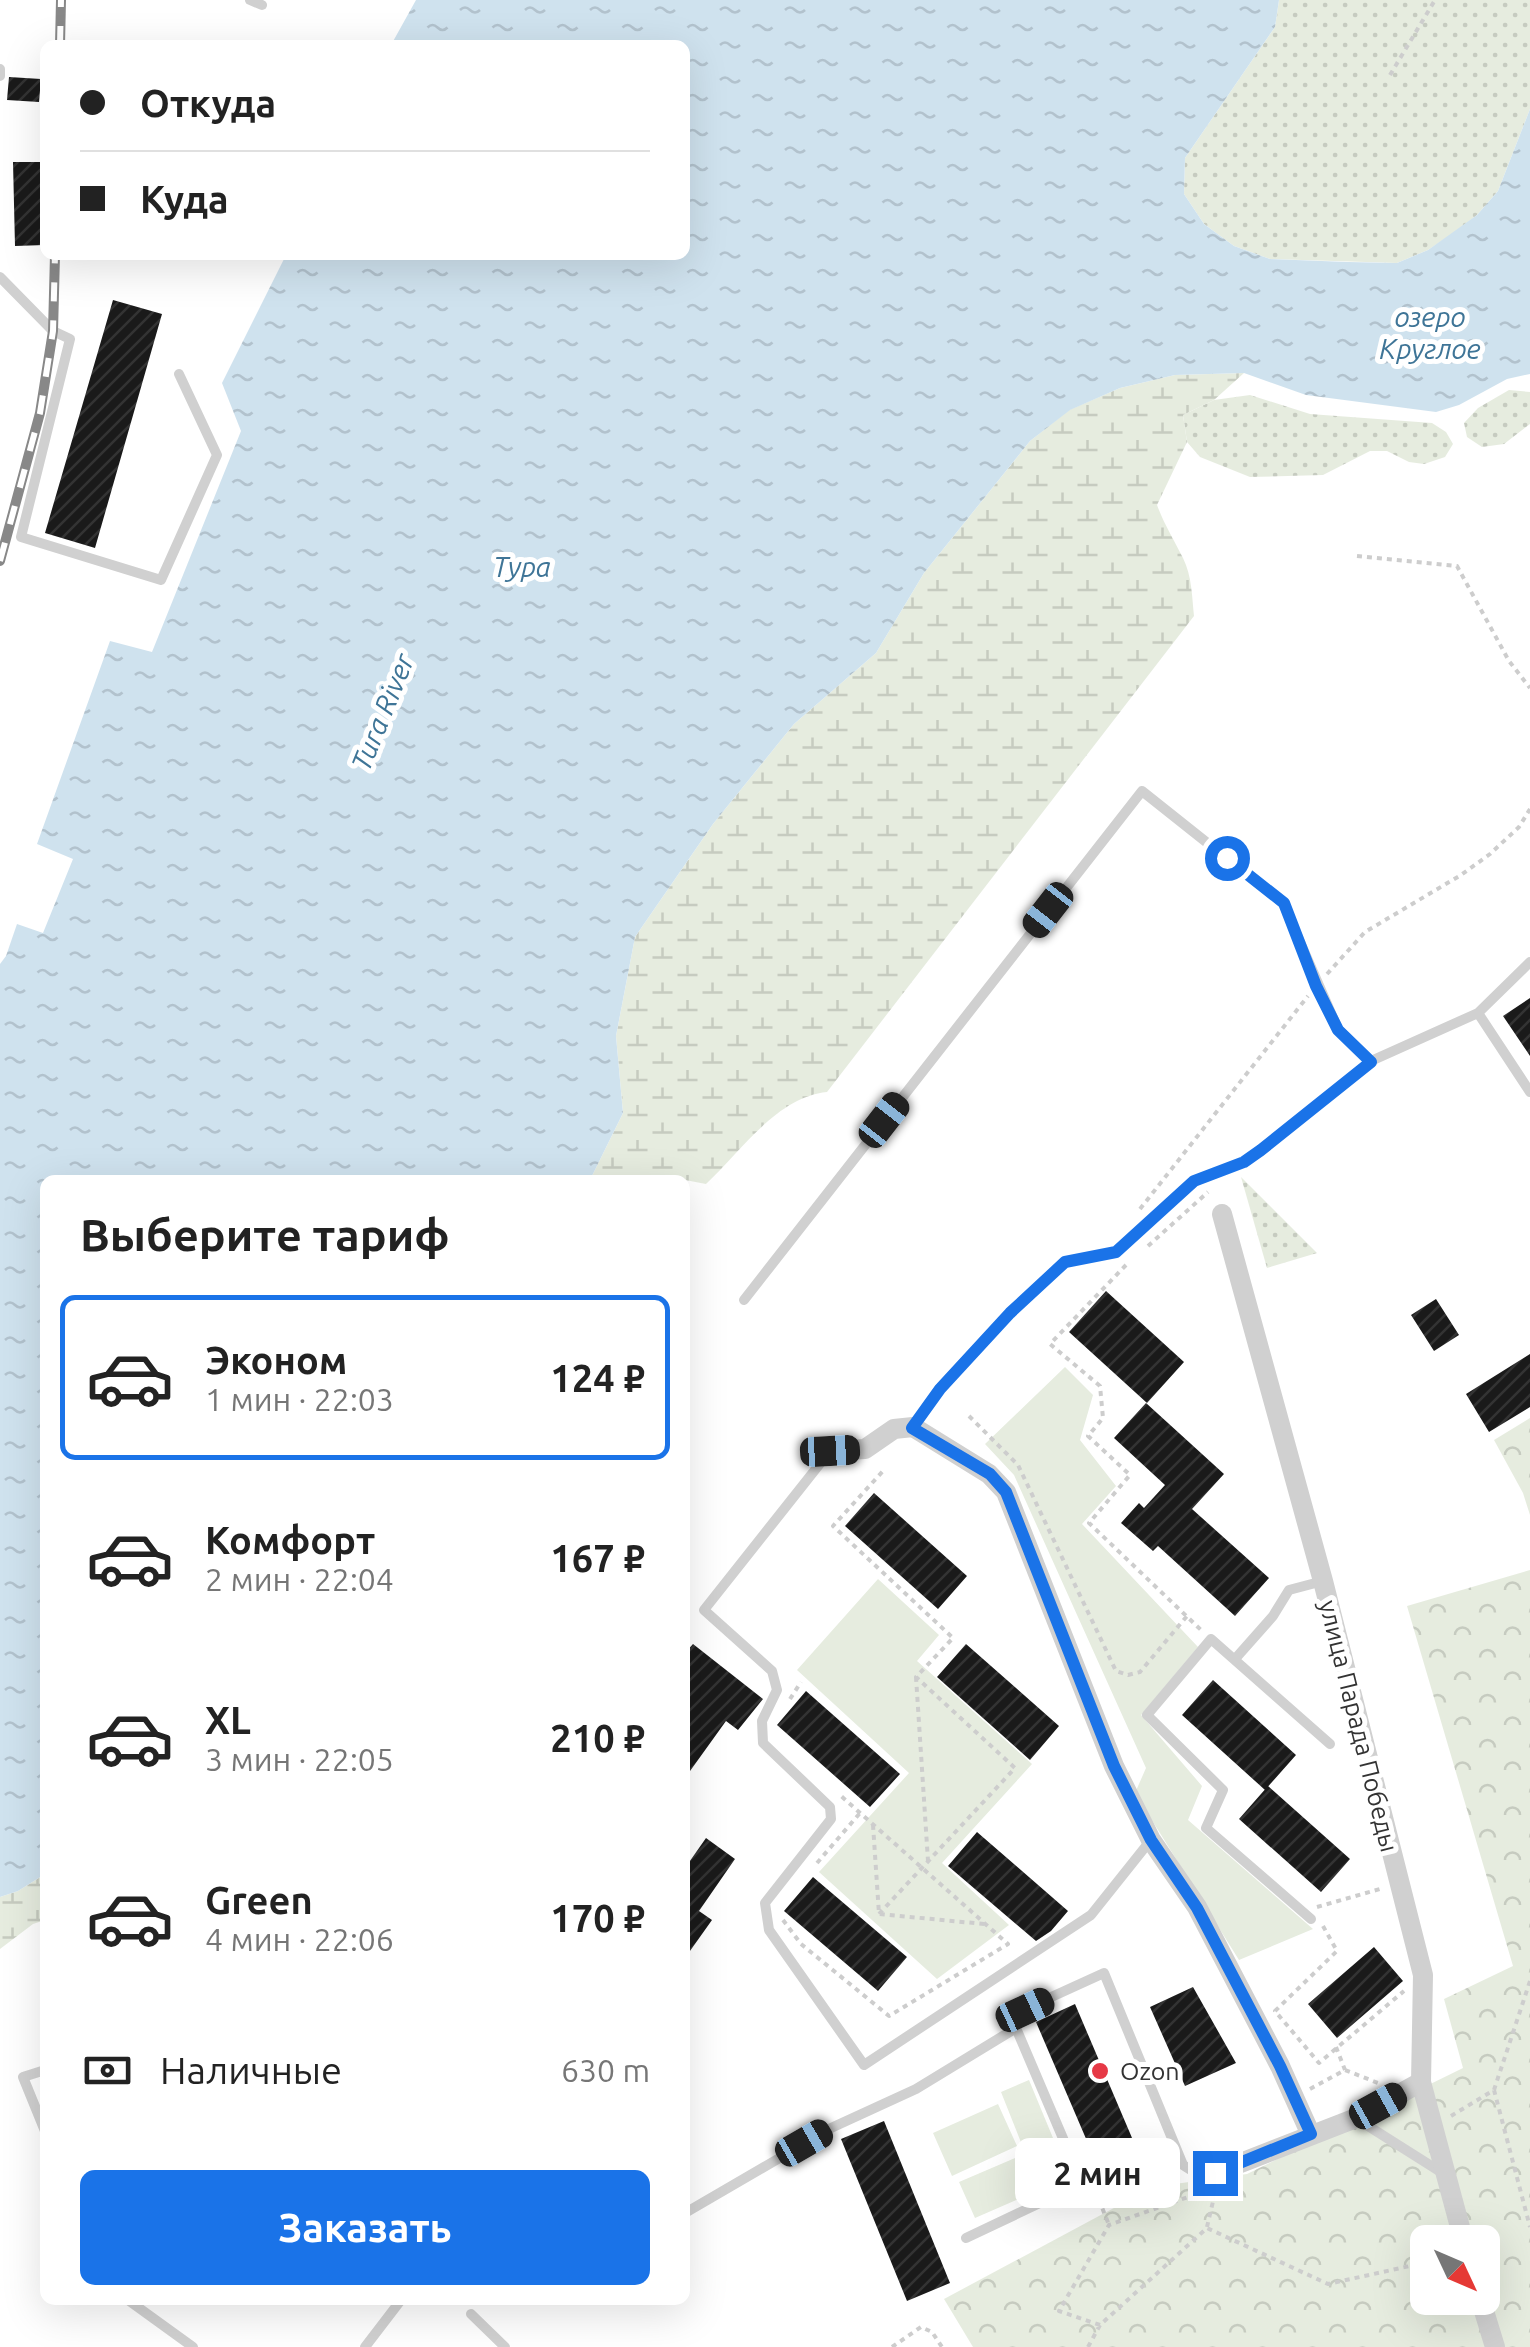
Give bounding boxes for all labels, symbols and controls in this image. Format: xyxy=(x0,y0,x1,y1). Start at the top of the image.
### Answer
text: Откуда xyxy=(140,82,276,124)
text: Куда xyxy=(140,178,229,220)
water label: озеро Круглое xyxy=(1379,301,1481,364)
water label: Тура xyxy=(493,551,551,582)
water label: Tura River xyxy=(345,648,420,775)
route start xyxy=(1205,836,1250,881)
car xyxy=(1018,877,1078,943)
car xyxy=(854,1087,914,1153)
text: Выберите тариф xyxy=(80,1209,450,1260)
icon: car xyxy=(85,1333,175,1423)
text: Эконом xyxy=(205,1339,347,1381)
text: 124 ₽ xyxy=(550,1357,645,1399)
text: 1 мин · 22:03 xyxy=(205,1381,394,1417)
car xyxy=(799,1434,861,1468)
icon: car xyxy=(85,1513,175,1603)
text: Комфорт xyxy=(205,1519,375,1561)
text: 167 ₽ xyxy=(550,1537,645,1579)
text: 2 мин · 22:04 xyxy=(205,1561,394,1597)
street label: улица Парада Победы xyxy=(1314,1597,1404,1855)
icon: car xyxy=(85,1693,175,1783)
text: XL xyxy=(205,1699,251,1741)
text: 210 ₽ xyxy=(550,1717,645,1759)
text: 3 мин · 22:05 xyxy=(205,1741,394,1777)
icon: car xyxy=(85,1873,175,1963)
text: Green xyxy=(205,1879,313,1921)
text: 170 ₽ xyxy=(550,1897,645,1939)
text: 4 мин · 22:06 xyxy=(205,1921,394,1957)
car xyxy=(991,1984,1059,2036)
icon: cash xyxy=(80,2043,135,2098)
text: Наличные xyxy=(160,2049,342,2091)
text: 630 m xyxy=(561,2052,650,2088)
place label: Ozon xyxy=(1120,2057,1180,2085)
marker: Ozon xyxy=(1089,2060,1111,2082)
car xyxy=(1344,2078,1412,2134)
car xyxy=(771,2115,837,2171)
callout: 2 мин xyxy=(1015,2138,1180,2208)
route end xyxy=(1193,2151,1238,2196)
text: 2 мин xyxy=(1053,2155,1142,2191)
button: Заказать xyxy=(80,2170,650,2285)
north arrow xyxy=(1410,2225,1500,2315)
map controls xyxy=(1410,2225,1500,2315)

